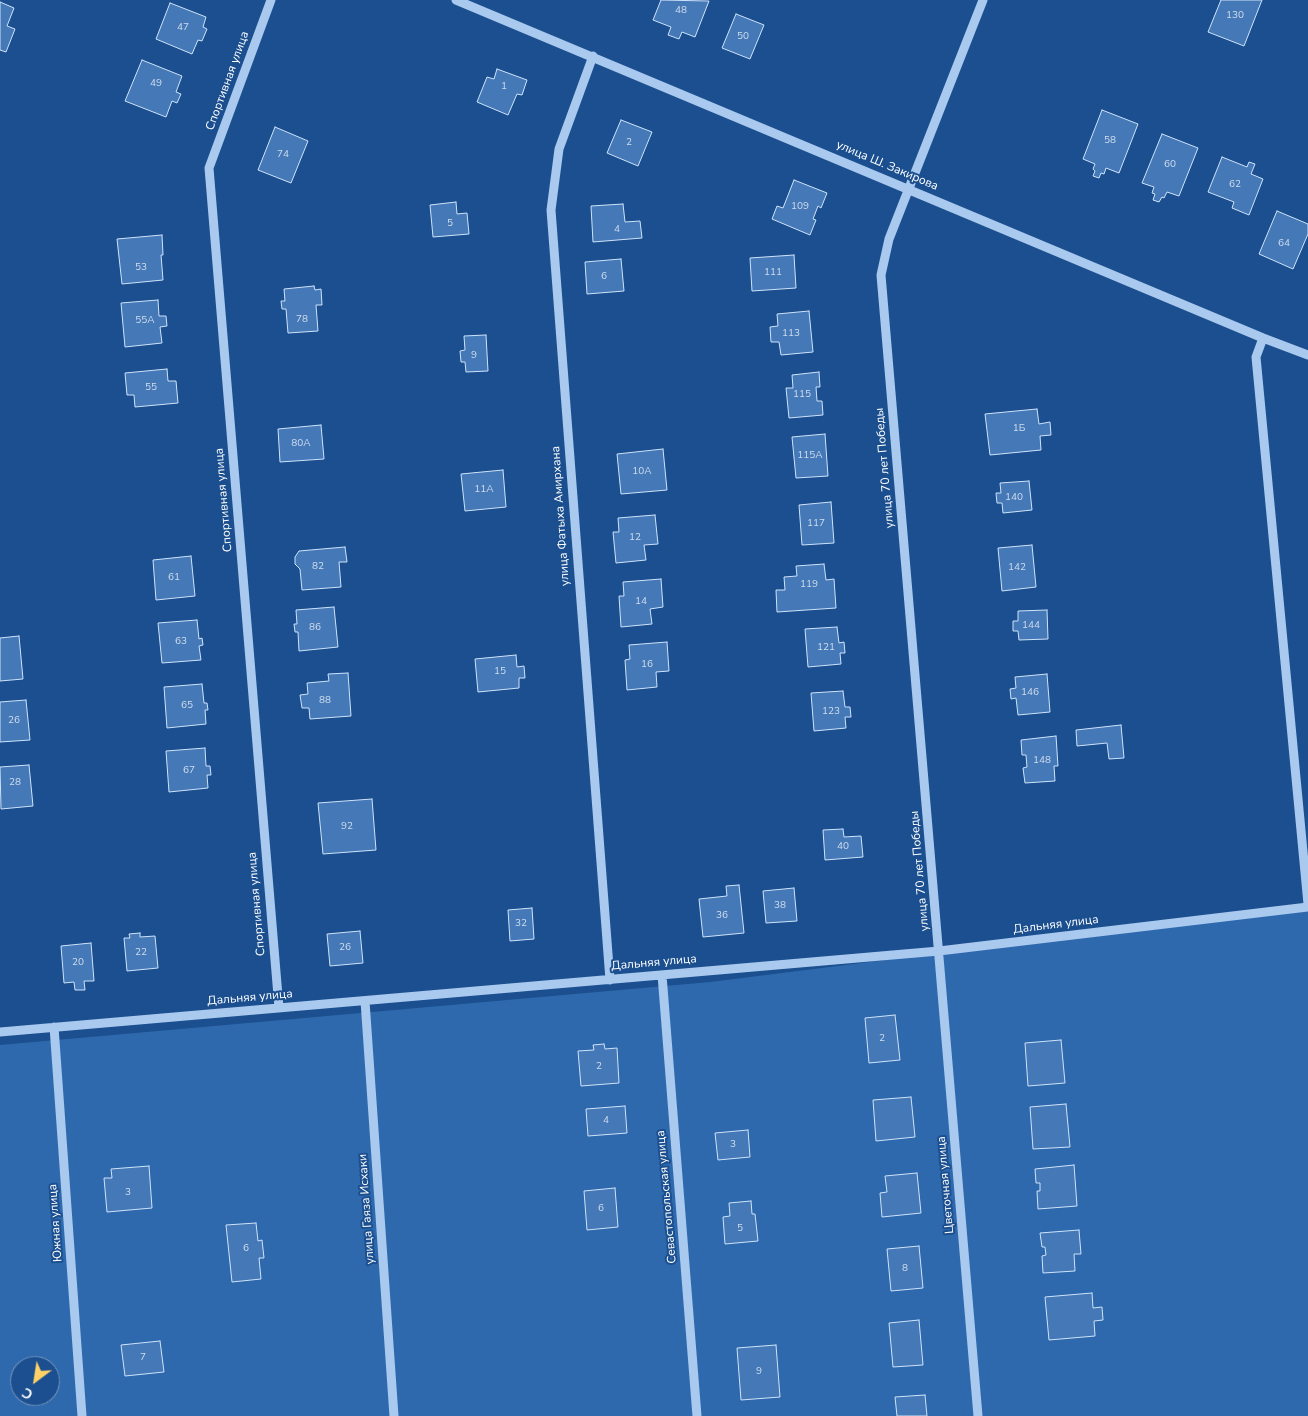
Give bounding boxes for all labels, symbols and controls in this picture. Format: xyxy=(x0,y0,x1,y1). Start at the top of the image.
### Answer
house number: 48 xyxy=(675,5,687,17)
house number: 130 xyxy=(1226,10,1244,22)
house number: 47 xyxy=(177,22,189,34)
street label: Спортивная улица xyxy=(203,29,253,133)
house number: 50 xyxy=(737,31,749,43)
house number: 49 xyxy=(150,78,162,90)
house number: 1 xyxy=(501,81,507,93)
house number: 58 xyxy=(1104,135,1116,147)
house number: 2 xyxy=(626,137,632,149)
street label: улица Ш. Закирова xyxy=(834,138,940,194)
house number: 74 xyxy=(277,149,289,161)
house number: 60 xyxy=(1164,159,1176,171)
house number: 62 xyxy=(1229,179,1241,191)
house number: 109 xyxy=(791,201,809,213)
house number: 5 xyxy=(447,218,453,230)
house number: 4 xyxy=(614,224,620,236)
house number: 64 xyxy=(1278,238,1290,250)
house number: 53 xyxy=(135,262,147,274)
house number: 111 xyxy=(764,267,782,279)
house number: 6 xyxy=(601,271,607,283)
house number: 78 xyxy=(296,314,308,326)
house number: 55А xyxy=(135,315,155,327)
house number: 113 xyxy=(782,328,800,340)
house number: 9 xyxy=(471,350,477,362)
house number: 55 xyxy=(145,382,157,394)
house number: 115 xyxy=(793,389,811,401)
street label: улица 70 лет Победы xyxy=(873,407,897,529)
house number: 1Б xyxy=(1013,423,1025,435)
house number: 80А xyxy=(291,438,311,450)
street label: улица Фатыха Амирхана xyxy=(549,446,573,586)
street label: Спортивная улица xyxy=(212,447,236,553)
house number: 115А xyxy=(797,450,823,462)
house number: 10А xyxy=(632,466,652,478)
house number: 11А xyxy=(474,484,494,496)
house number: 140 xyxy=(1005,492,1023,504)
house number: 117 xyxy=(807,518,825,530)
house number: 12 xyxy=(629,532,641,544)
house number: 82 xyxy=(312,561,324,573)
house number: 142 xyxy=(1008,562,1026,574)
house number: 61 xyxy=(168,572,180,584)
house number: 119 xyxy=(800,579,818,591)
house number: 14 xyxy=(635,596,647,608)
house number: 144 xyxy=(1022,620,1040,632)
house number: 86 xyxy=(309,622,321,634)
house number: 63 xyxy=(175,636,187,648)
house number: 121 xyxy=(817,642,835,654)
house number: 16 xyxy=(641,659,653,671)
house number: 15 xyxy=(494,666,506,678)
house number: 146 xyxy=(1021,687,1039,699)
house number: 88 xyxy=(319,695,331,707)
house number: 65 xyxy=(181,700,193,712)
house number: 123 xyxy=(822,706,840,718)
house number: 26 xyxy=(8,715,20,727)
house number: 148 xyxy=(1033,755,1051,767)
house number: 67 xyxy=(183,765,195,777)
house number: 28 xyxy=(9,777,21,789)
street label: улица 70 лет Победы xyxy=(908,810,932,932)
house number: 92 xyxy=(341,821,353,833)
house number: 40 xyxy=(837,841,849,853)
street label: Спортивная улица xyxy=(245,851,269,957)
house number: 38 xyxy=(774,900,786,912)
house number: 36 xyxy=(716,910,728,922)
street label: Дальняя улица xyxy=(1013,913,1099,937)
house number: 32 xyxy=(515,918,527,930)
house number: 26 xyxy=(339,942,351,954)
house number: 22 xyxy=(135,947,147,959)
street label: Дальняя улица xyxy=(611,952,697,974)
house number: 20 xyxy=(72,957,84,969)
street label: Дальняя улица xyxy=(207,987,293,1009)
house number: 2 xyxy=(879,1033,885,1045)
house number: 2 xyxy=(596,1061,602,1073)
house number: 4 xyxy=(603,1115,609,1127)
street label: Севастопольская улица xyxy=(654,1130,680,1264)
street label: Цветочная улица xyxy=(935,1136,957,1234)
house number: 3 xyxy=(730,1139,736,1151)
street label: улица Гаяза Исхаки xyxy=(356,1153,378,1265)
street label: Южная улица xyxy=(46,1184,66,1262)
house number: 3 xyxy=(125,1187,131,1199)
house number: 6 xyxy=(598,1203,604,1215)
house number: 5 xyxy=(737,1223,743,1235)
house number: 6 xyxy=(243,1243,249,1255)
house number: 8 xyxy=(902,1263,908,1275)
house number: 7 xyxy=(140,1352,146,1364)
north arrow xyxy=(10,1356,60,1406)
house number: 9 xyxy=(756,1366,762,1378)
text: С xyxy=(19,1383,37,1404)

